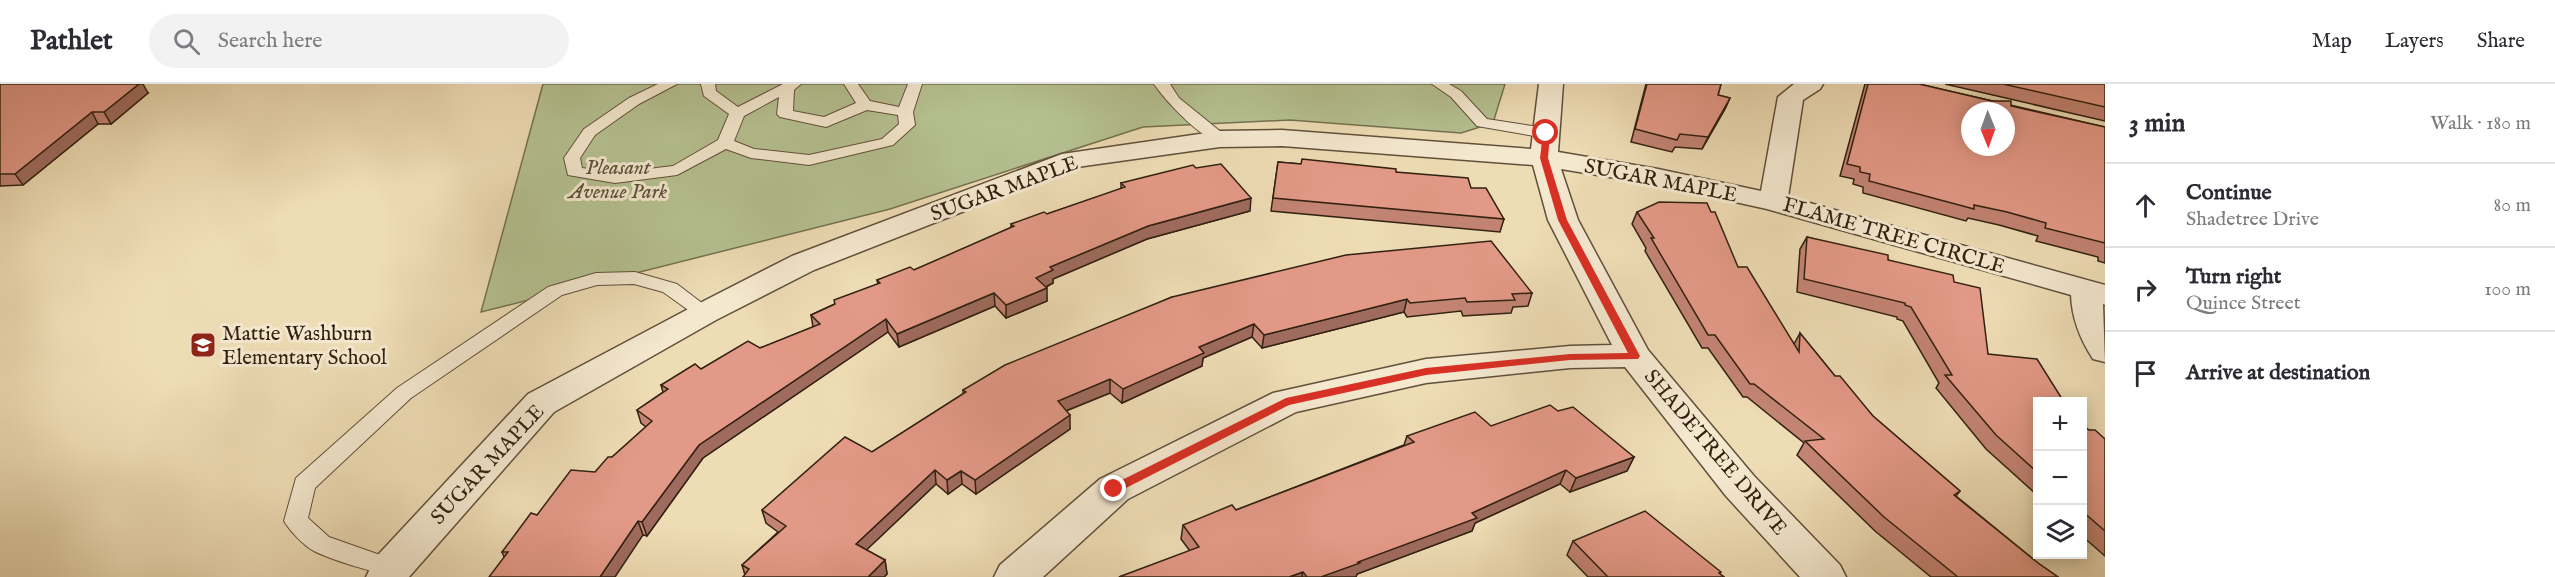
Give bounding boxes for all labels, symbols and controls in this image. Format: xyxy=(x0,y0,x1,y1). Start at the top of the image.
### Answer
search box xyxy=(149,14,569,68)
text: Pathlet xyxy=(30,24,113,59)
icon: search xyxy=(170,25,203,58)
text: Search here xyxy=(218,27,322,55)
text: Map xyxy=(2312,28,2352,55)
text: Layers xyxy=(2385,28,2444,55)
text: Share xyxy=(2477,28,2525,55)
north arrow xyxy=(1961,102,2015,156)
text: 3 min xyxy=(2129,107,2185,140)
text: Walk · 180 m xyxy=(2430,111,2531,136)
route start xyxy=(1532,119,1558,145)
street label: SUGAR MAPLE xyxy=(927,150,1082,229)
street label: SUGAR MAPLE xyxy=(1582,153,1739,210)
park label: Pleasant Avenue Park xyxy=(567,155,668,206)
text: Continue xyxy=(2186,179,2272,207)
icon: ahead xyxy=(2129,189,2162,222)
street label: FLAME TREE CIRCLE xyxy=(1779,192,2008,281)
text: 80 m xyxy=(2494,193,2531,218)
text: Shadetree Drive xyxy=(2186,207,2319,232)
text: Turn right xyxy=(2186,263,2281,291)
icon: right xyxy=(2129,273,2162,306)
text: 100 m xyxy=(2484,277,2531,302)
text: Quince Street xyxy=(2186,291,2301,316)
place label: Mattie Washburn Elementary School xyxy=(222,321,387,372)
school or university icon: Mattie Washburn Elementary School xyxy=(188,330,218,360)
icon: arrive xyxy=(2129,357,2162,390)
text: Arrive at destination xyxy=(2186,359,2370,387)
street label: SHADETREE DRIVE xyxy=(1637,364,1792,542)
map controls xyxy=(2033,397,2087,559)
button: + xyxy=(2033,397,2087,451)
street label: SUGAR MAPLE xyxy=(425,399,551,531)
button: − xyxy=(2033,451,2087,505)
route end xyxy=(1100,475,1126,501)
button: layers xyxy=(2033,505,2087,559)

